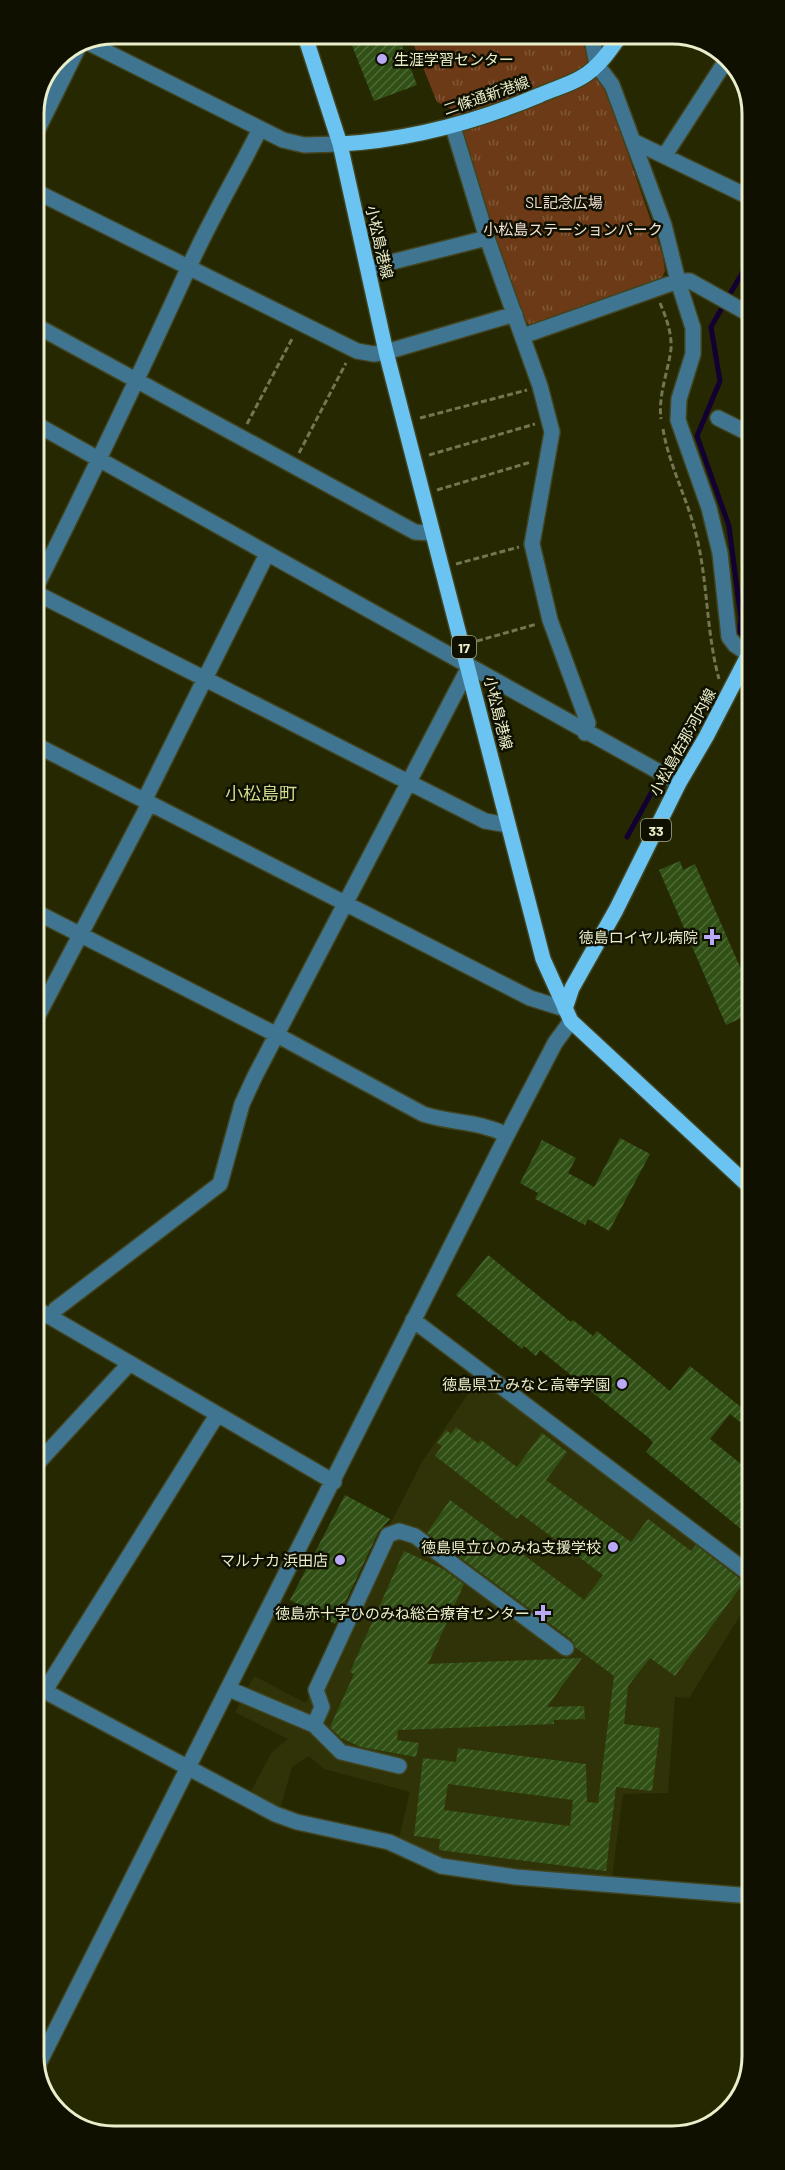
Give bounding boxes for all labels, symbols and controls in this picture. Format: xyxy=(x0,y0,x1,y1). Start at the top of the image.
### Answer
place label: 生涯学習センター xyxy=(394,50,514,68)
marker: 生涯学習センター xyxy=(375,52,389,66)
street label: 二條通新港線 xyxy=(441,72,531,118)
park label: SL記念広場 xyxy=(525,193,603,211)
street label: 小松島港線 xyxy=(363,203,397,281)
park label: 小松島ステーションパーク xyxy=(483,220,663,238)
road number: 17 xyxy=(452,636,476,658)
street label: 小松島港線 xyxy=(481,674,517,752)
street label: 小松島佐那河内線 xyxy=(645,685,719,799)
district label: 小松島町 xyxy=(225,782,297,804)
road number: 33 xyxy=(641,819,671,841)
place label: 徳島ロイヤル病院 xyxy=(578,928,698,946)
marker: 徳島ロイヤル病院 xyxy=(703,928,721,946)
place label: 徳島県立 みなと高等学園 xyxy=(442,1375,610,1393)
marker: 徳島県立 みなと高等学園 xyxy=(615,1377,629,1391)
place label: 徳島県立ひのみね支援学校 xyxy=(421,1538,601,1556)
marker: 徳島県立ひのみね支援学校 xyxy=(606,1540,620,1554)
place label: マルナカ 浜田店 xyxy=(220,1551,328,1569)
marker: マルナカ 浜田店 xyxy=(333,1553,347,1567)
place label: 徳島赤十字ひのみね総合療育センター xyxy=(275,1604,530,1622)
marker: 徳島赤十字ひのみね総合療育センター xyxy=(534,1604,552,1622)

